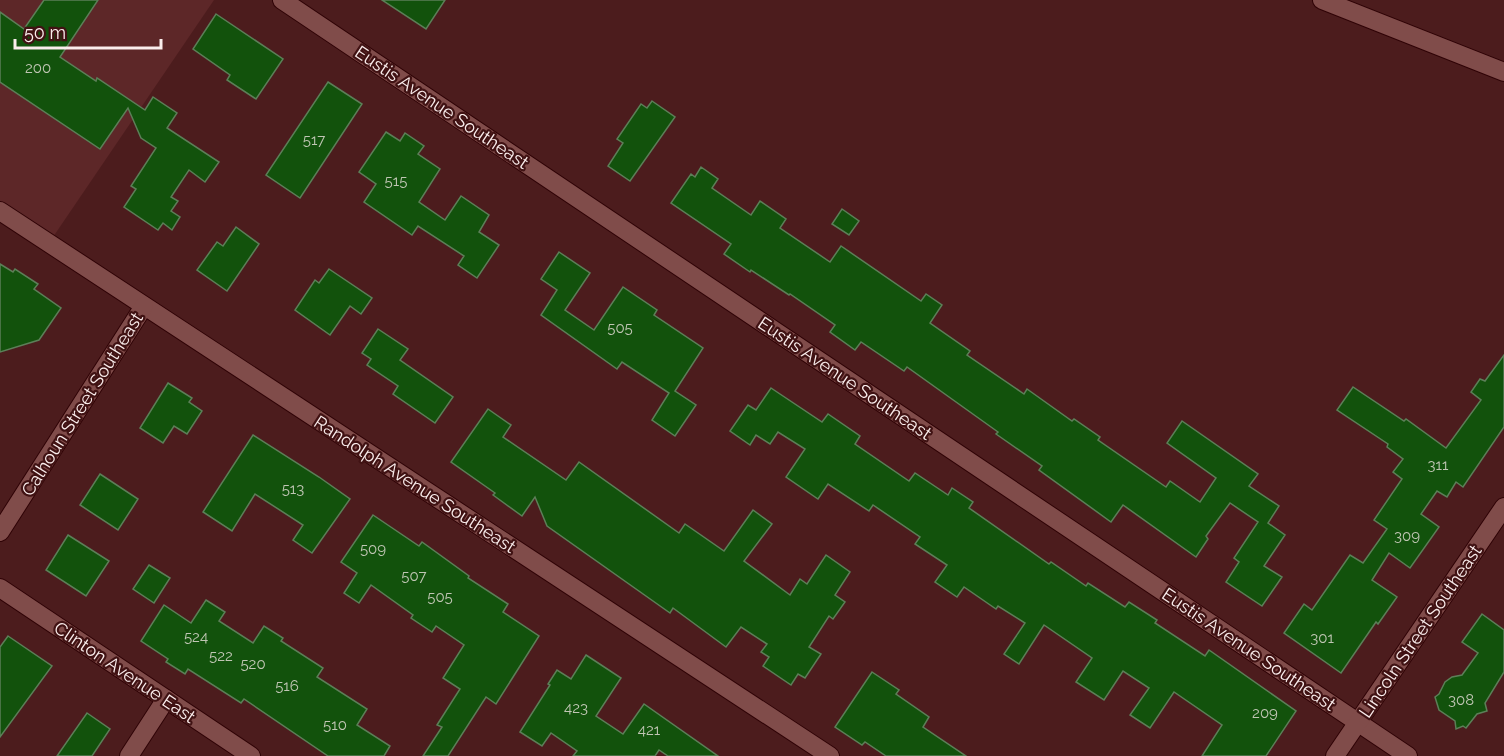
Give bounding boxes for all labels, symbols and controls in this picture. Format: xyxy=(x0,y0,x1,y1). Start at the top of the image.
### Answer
scale bar xyxy=(15,12,160,50)
text: 50 m xyxy=(24,22,66,43)
street label: Eustis Avenue Southeast xyxy=(351,41,533,173)
house number: 200 xyxy=(25,59,51,77)
house number: 517 xyxy=(303,131,325,149)
house number: 515 xyxy=(385,172,407,190)
street label: Calhoun Street Southeast xyxy=(17,308,147,500)
street label: Eustis Avenue Southeast xyxy=(754,312,936,444)
house number: 505 xyxy=(607,319,633,337)
street label: Randolph Avenue Southeast xyxy=(310,411,520,557)
house number: 311 xyxy=(1428,456,1449,474)
house number: 513 xyxy=(282,480,304,498)
house number: 309 xyxy=(1394,527,1420,545)
house number: 509 xyxy=(360,540,386,558)
street label: Lincoln Street Southeast xyxy=(1354,541,1486,721)
house number: 507 xyxy=(401,567,427,585)
street label: Eustis Avenue Southeast xyxy=(1158,583,1340,715)
house number: 505 xyxy=(427,588,453,606)
street label: Clinton Avenue East xyxy=(50,617,200,727)
house number: 524 xyxy=(184,628,208,646)
house number: 301 xyxy=(1310,629,1334,647)
house number: 522 xyxy=(209,647,233,665)
house number: 520 xyxy=(240,655,266,673)
house number: 516 xyxy=(275,677,299,695)
house number: 308 xyxy=(1448,691,1474,709)
house number: 423 xyxy=(564,699,588,717)
house number: 209 xyxy=(1252,704,1278,722)
house number: 510 xyxy=(323,716,347,734)
house number: 421 xyxy=(638,721,661,739)

